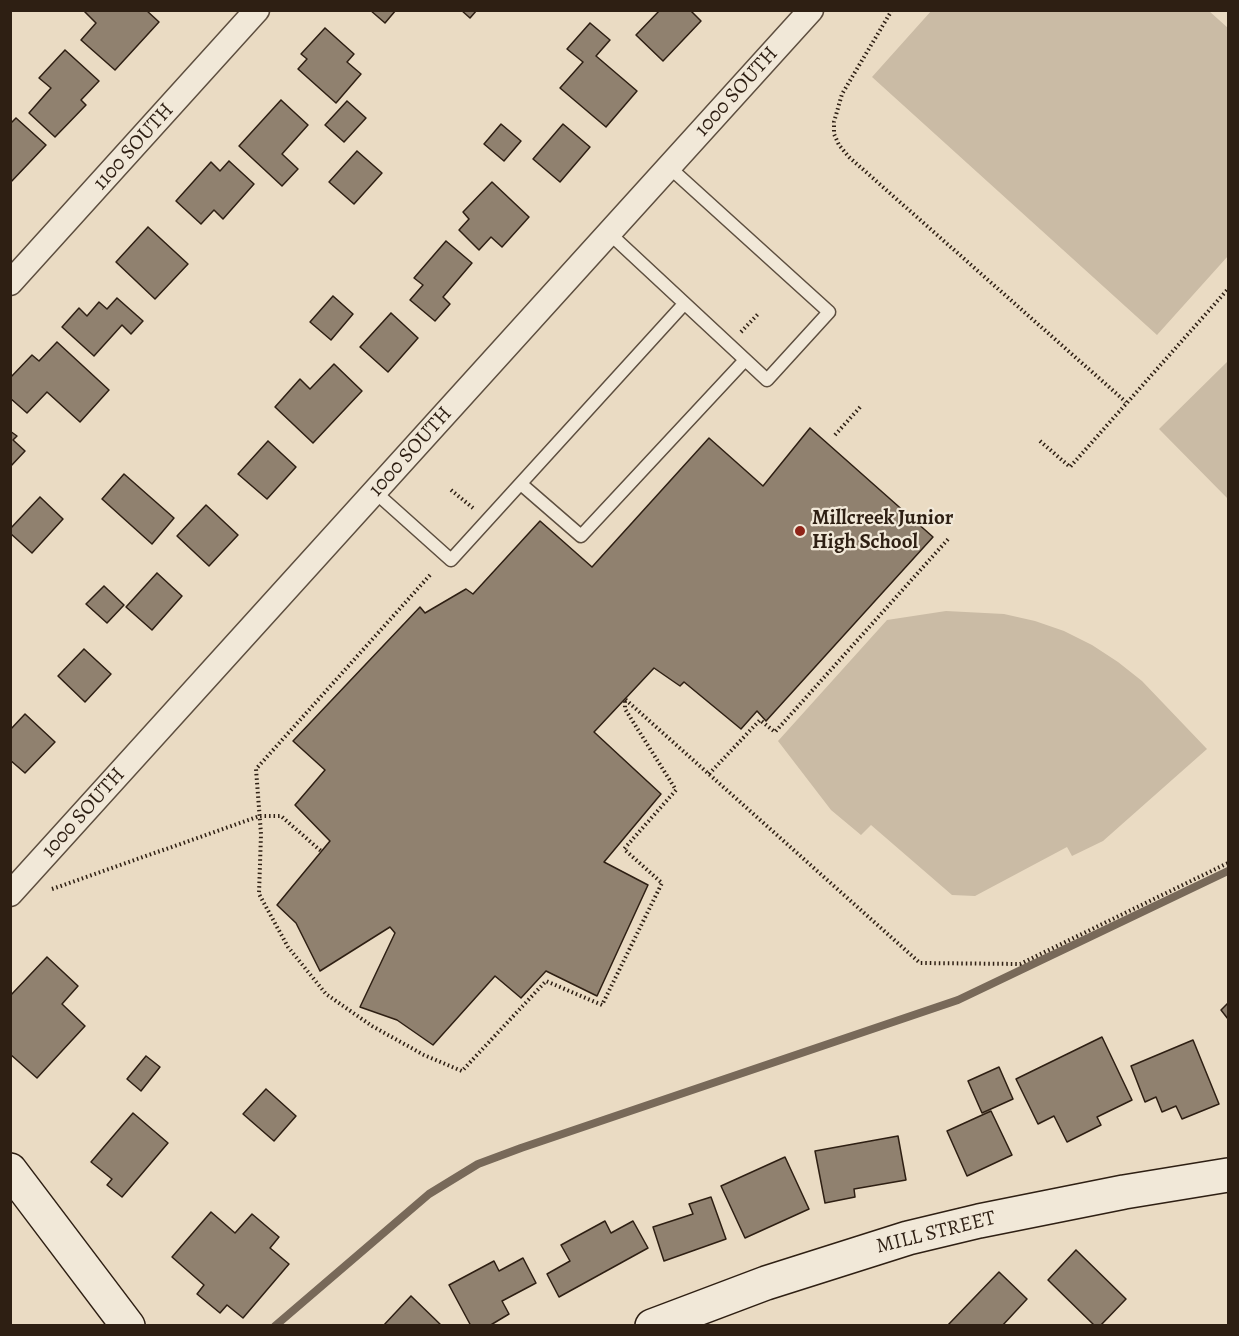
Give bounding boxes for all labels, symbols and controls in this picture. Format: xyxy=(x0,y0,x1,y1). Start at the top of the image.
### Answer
street label: 1000 SOUTH xyxy=(690,42,784,142)
street label: 1100 SOUTH xyxy=(88,98,180,196)
street label: 1000 SOUTH xyxy=(364,402,458,502)
place label: Millcreek Junior High School xyxy=(812,506,953,556)
marker: Millcreek Junior High School xyxy=(793,524,807,538)
street label: 1000 SOUTH xyxy=(37,763,131,863)
street label: MILL STREET xyxy=(874,1206,998,1260)

